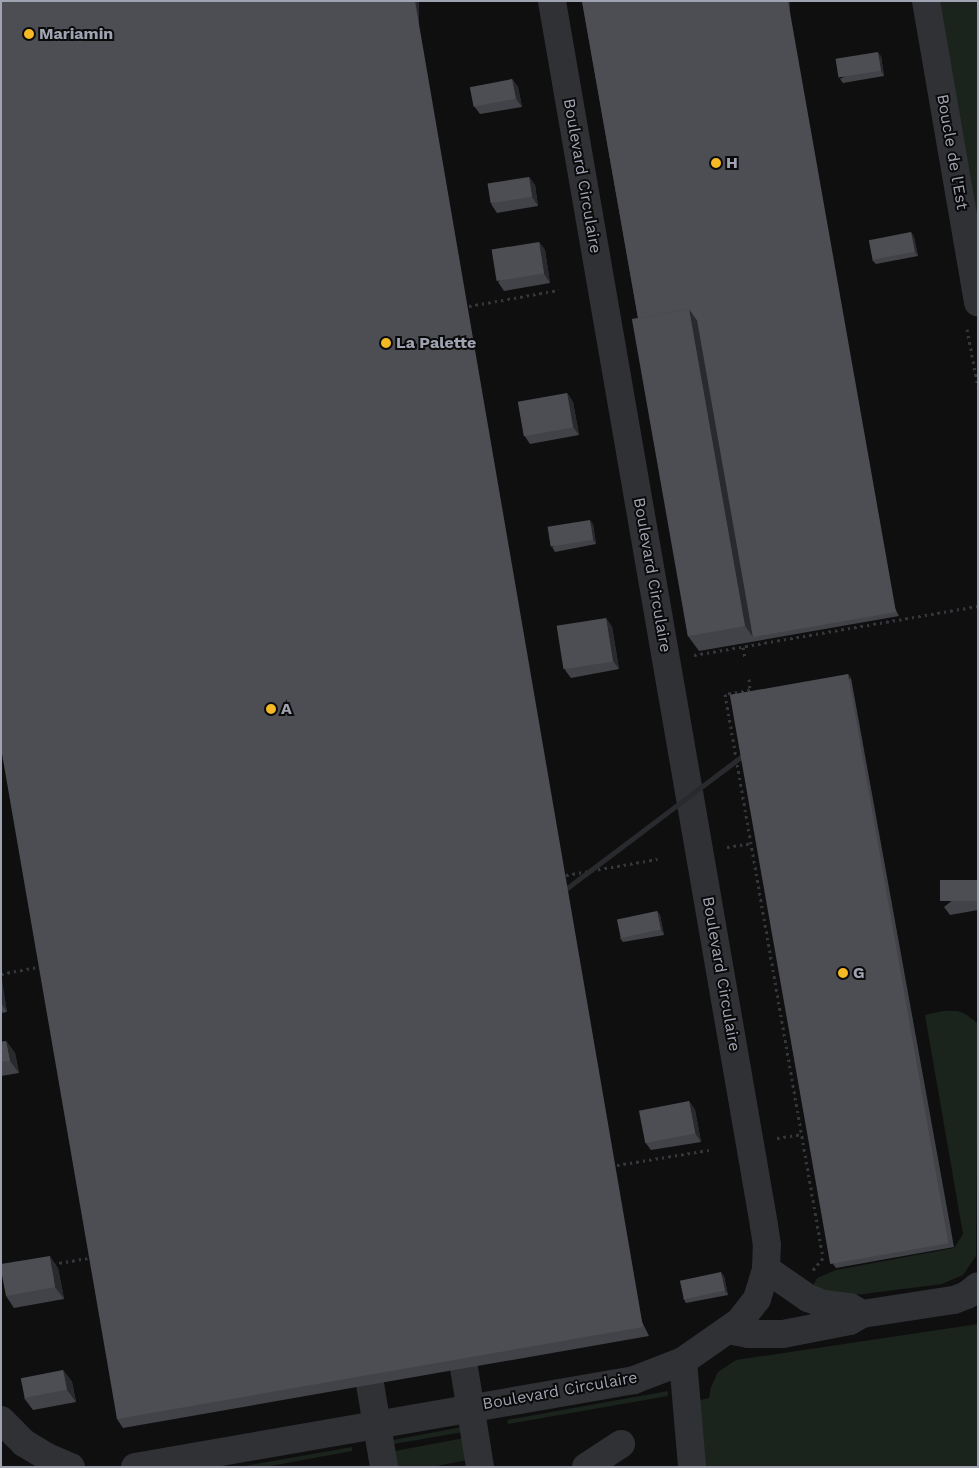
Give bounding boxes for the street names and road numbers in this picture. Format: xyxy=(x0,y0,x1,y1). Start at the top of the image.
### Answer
street label: Boucle de l'Est xyxy=(932,93,972,211)
street label: Boulevard Circulaire xyxy=(559,97,605,255)
street label: Boulevard Circulaire xyxy=(629,496,675,654)
street label: Boulevard Circulaire xyxy=(698,895,744,1053)
street label: Boulevard Circulaire xyxy=(481,1368,639,1414)

